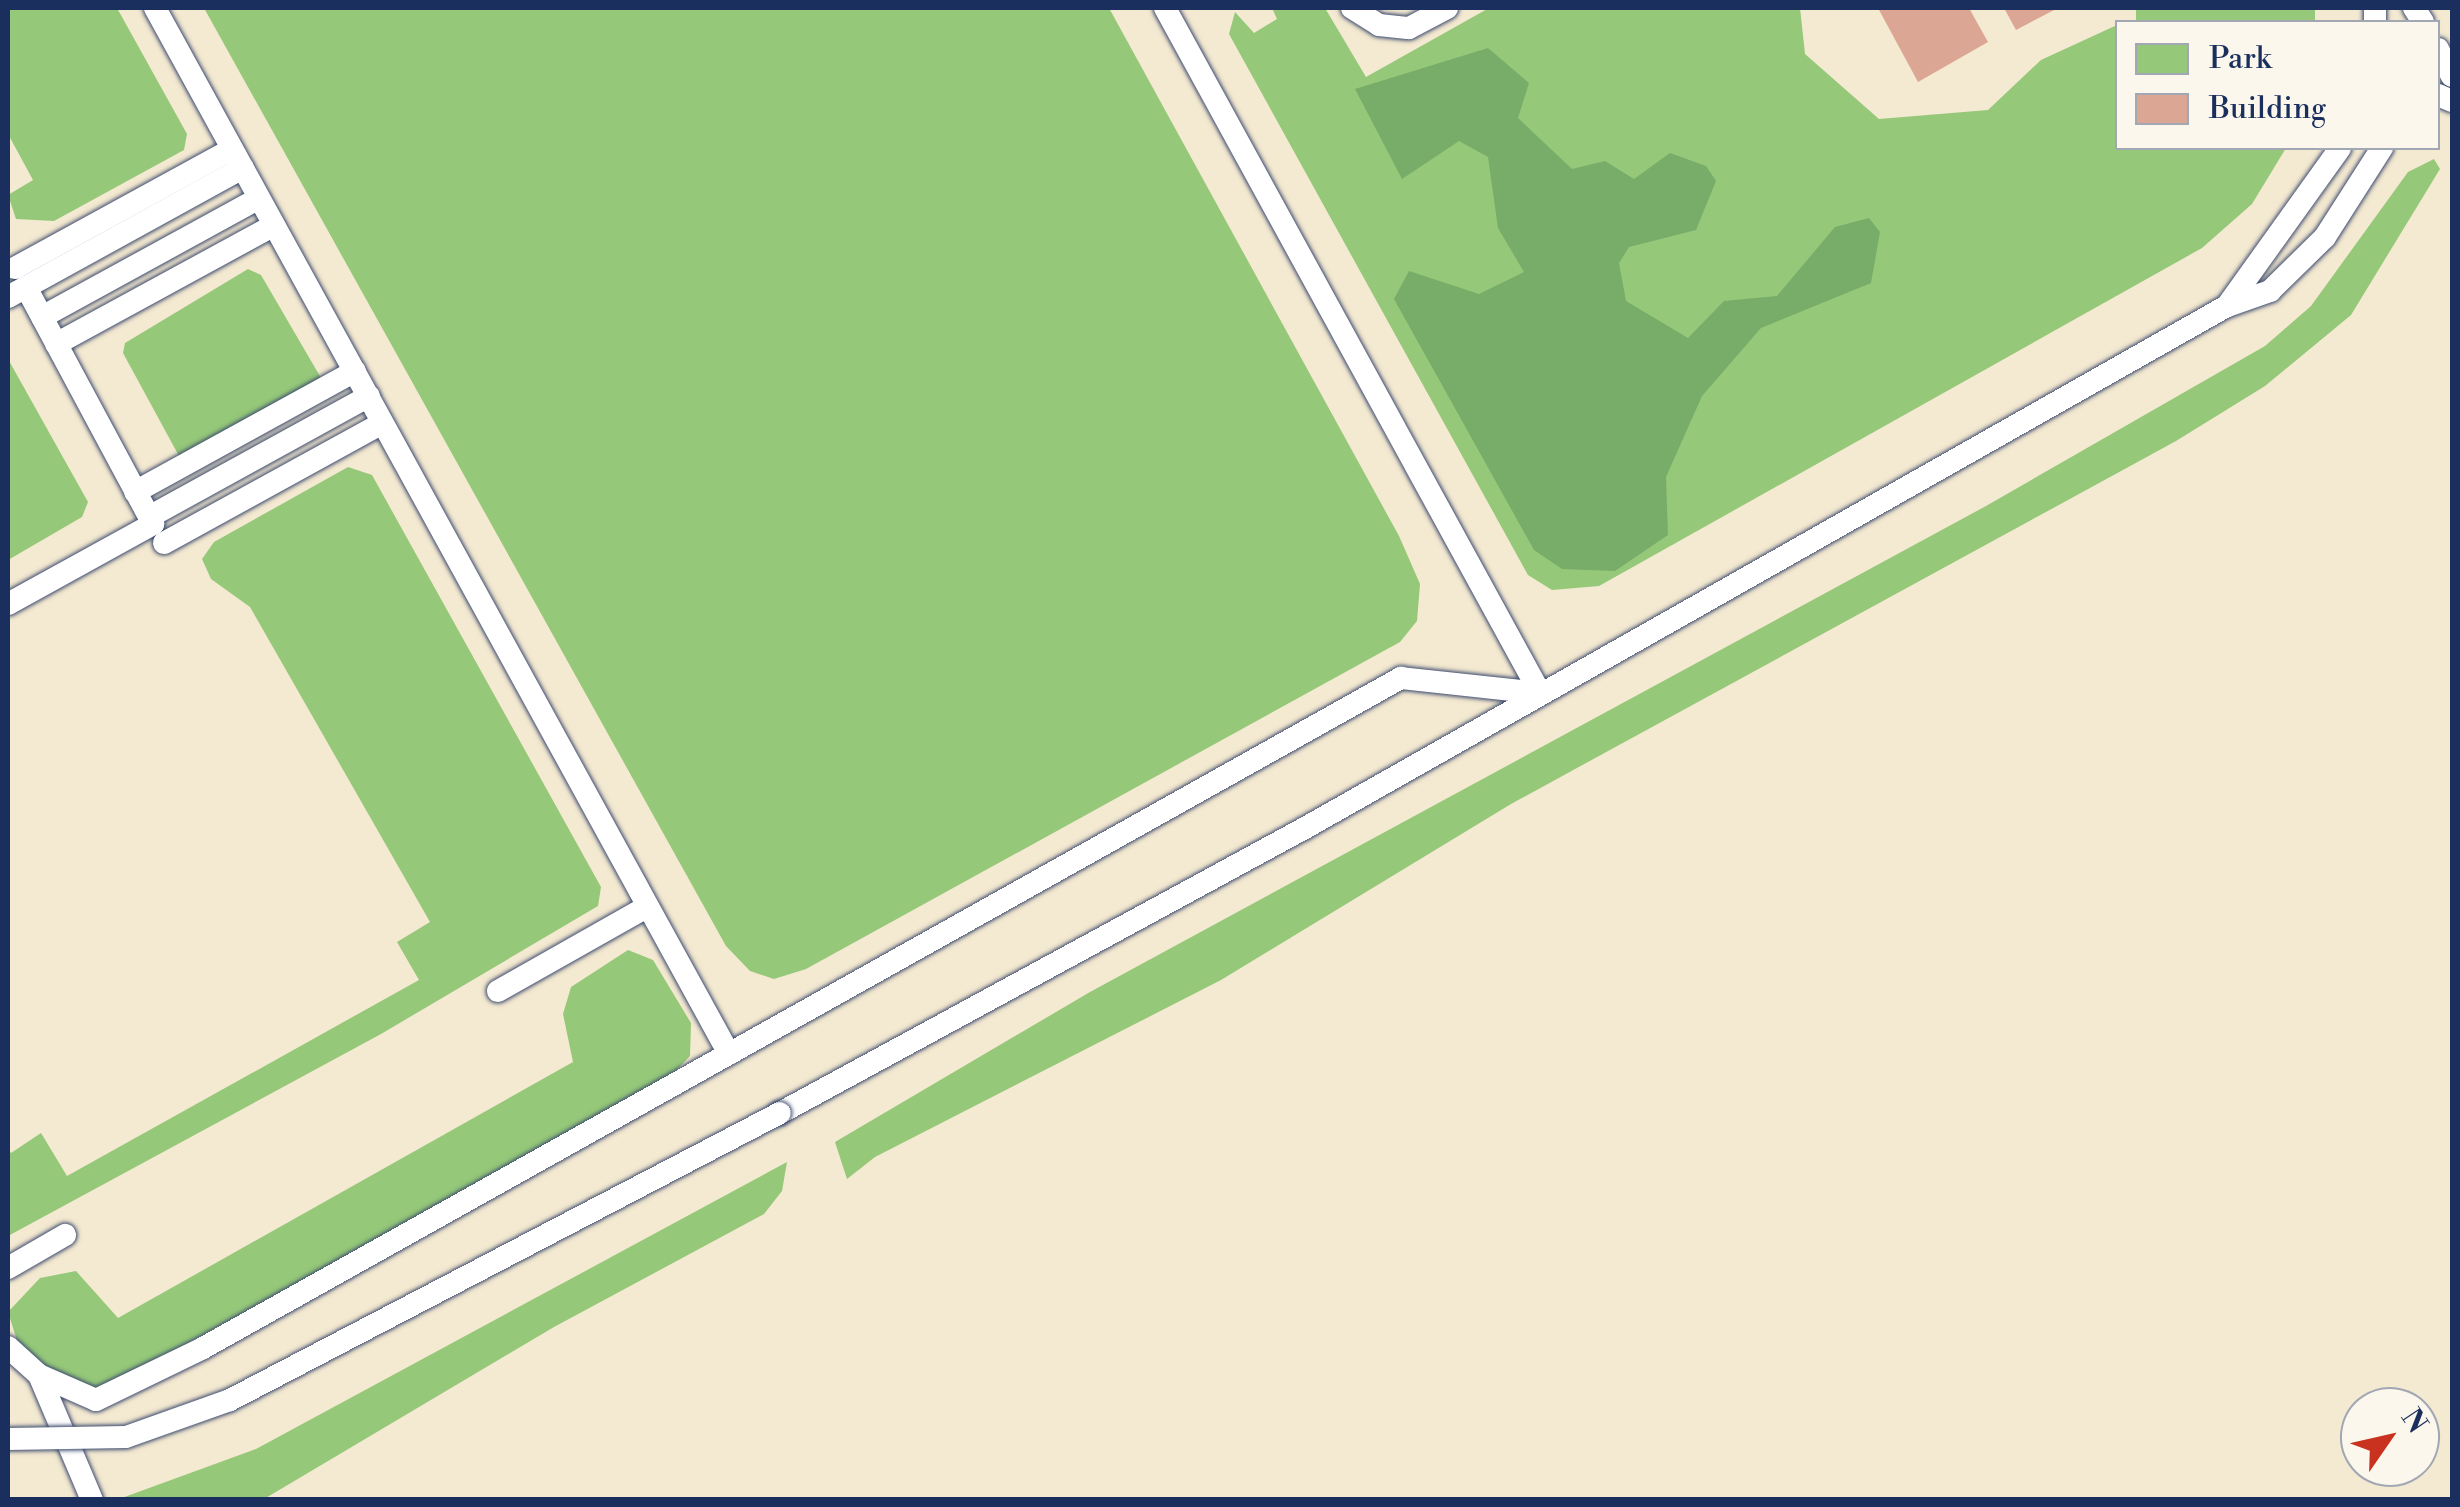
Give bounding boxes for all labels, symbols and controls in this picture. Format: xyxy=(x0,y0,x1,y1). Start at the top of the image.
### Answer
legend xyxy=(2115,20,2440,150)
text: Park xyxy=(2209,40,2271,78)
text: Building xyxy=(2209,90,2326,128)
north arrow xyxy=(2340,1387,2440,1487)
text: N xyxy=(2393,1402,2434,1440)

